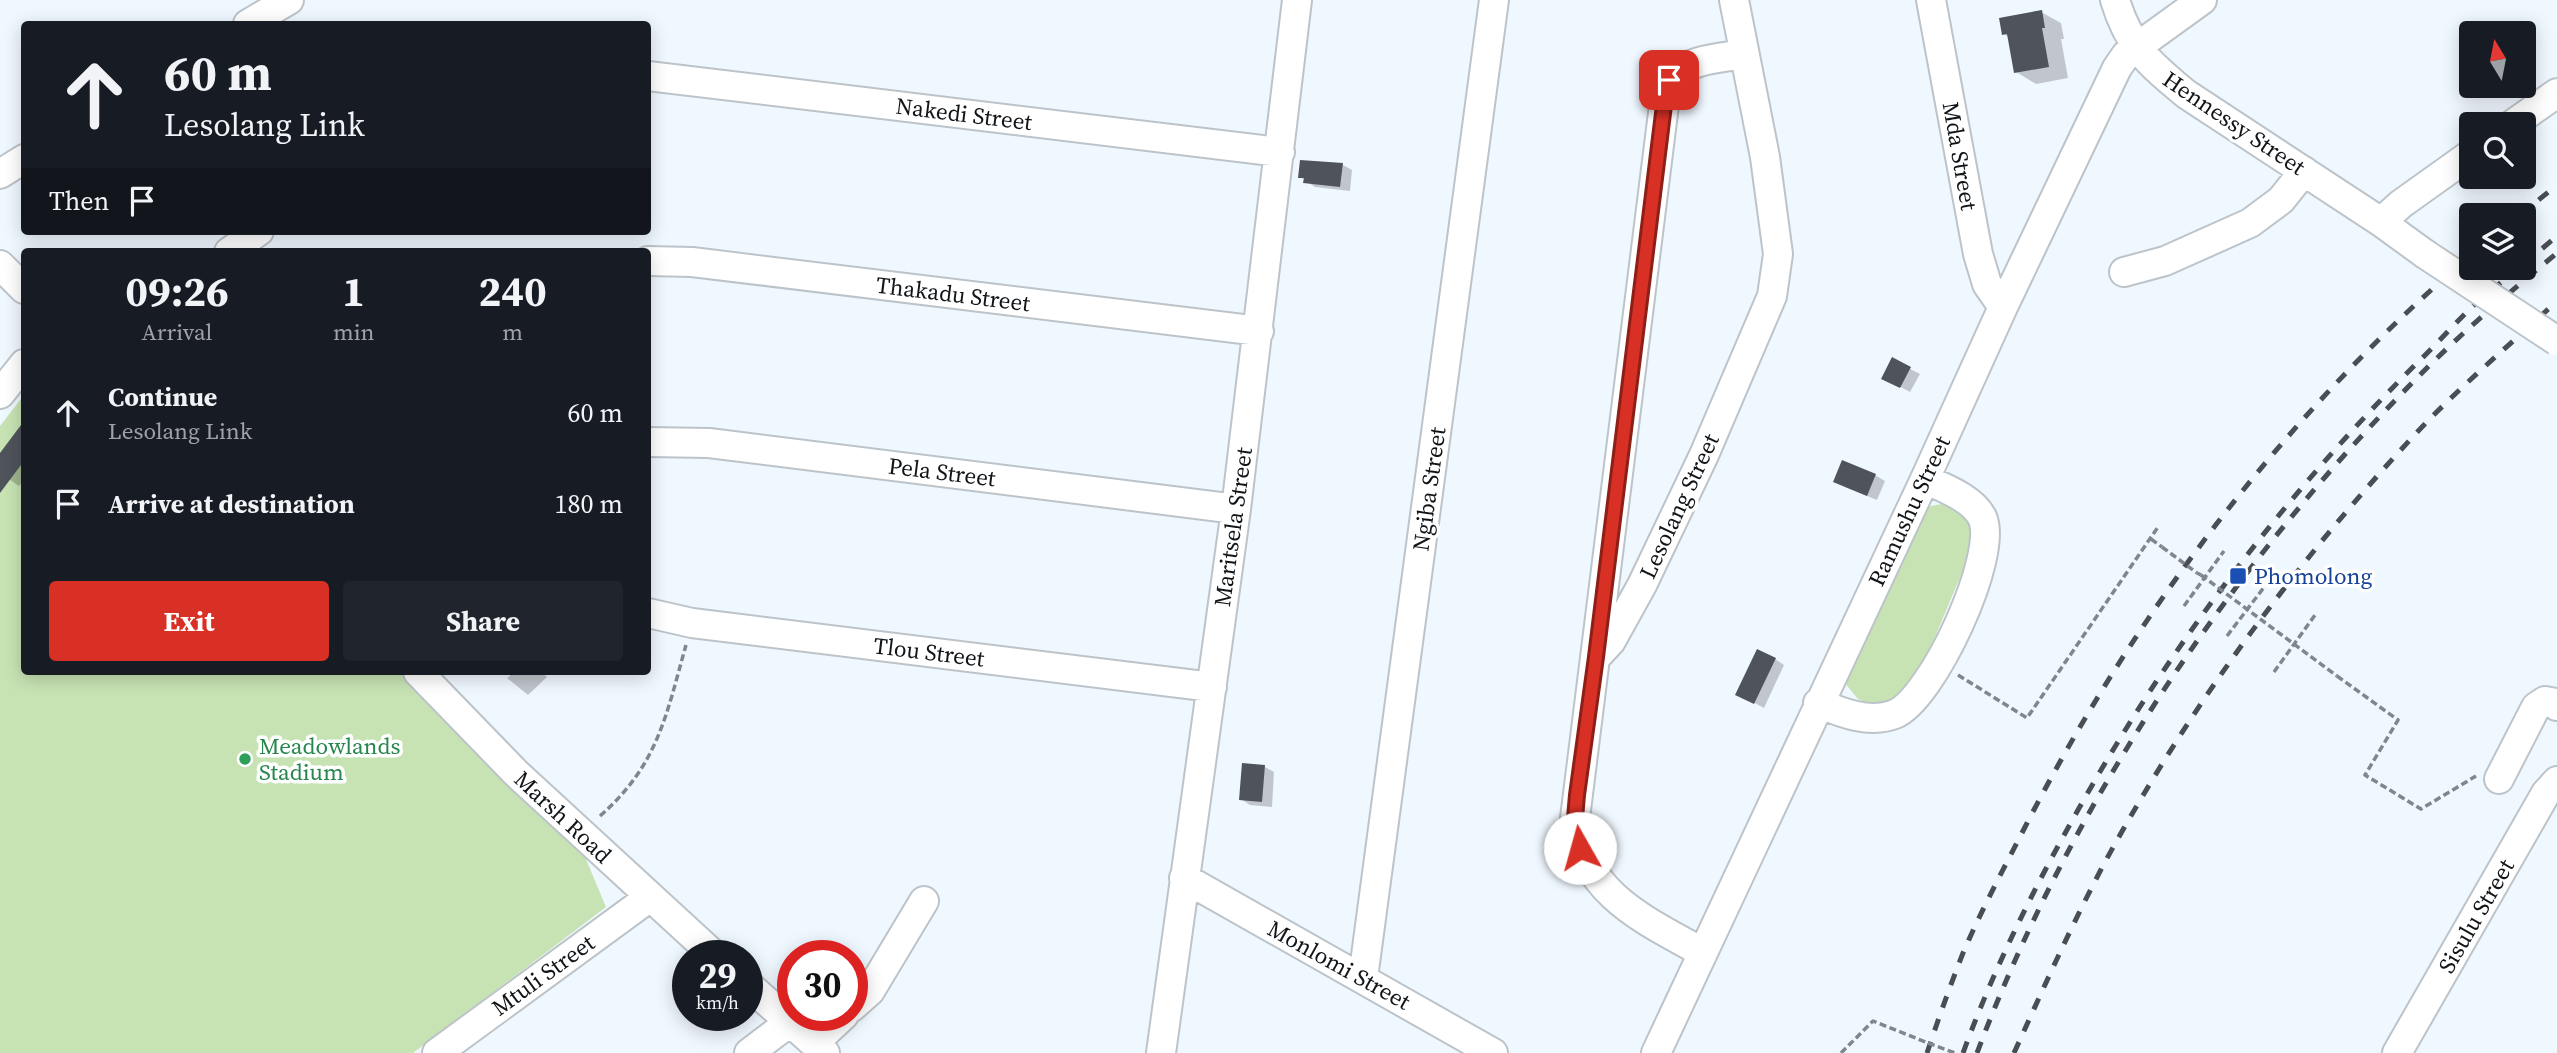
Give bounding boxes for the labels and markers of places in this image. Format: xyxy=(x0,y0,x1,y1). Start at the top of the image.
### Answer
pin xyxy=(1639,50,1699,110)
place label: Phomolong xyxy=(2254,560,2373,592)
marker: Phomolong xyxy=(2228,566,2248,586)
place label: Meadowlands Stadium xyxy=(259,730,400,788)
marker: Meadowlands Stadium xyxy=(237,751,253,767)

